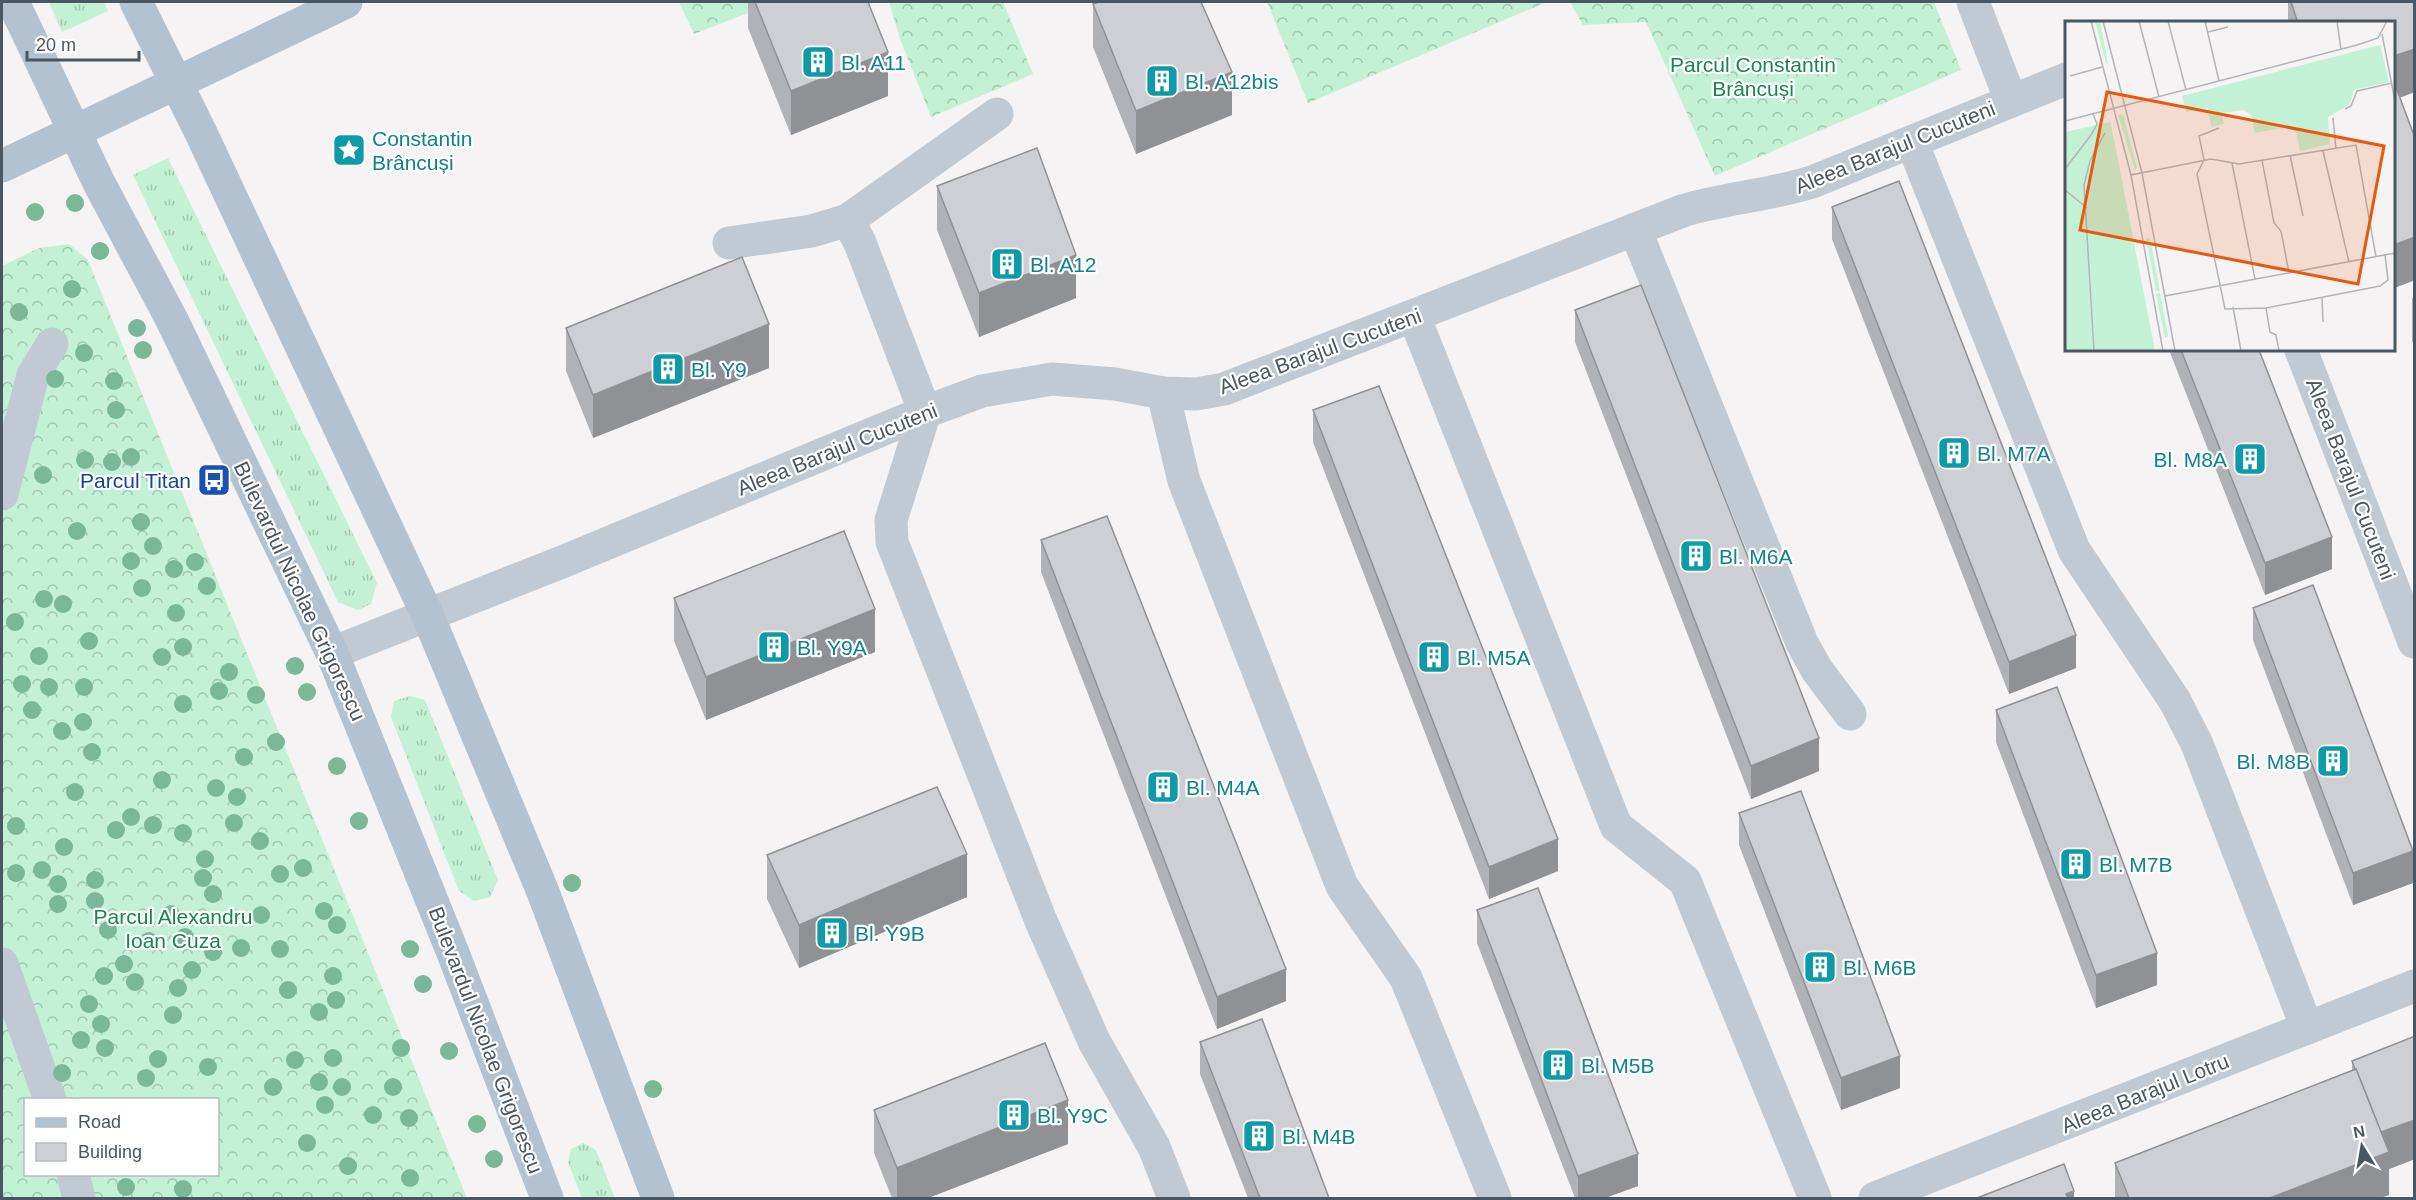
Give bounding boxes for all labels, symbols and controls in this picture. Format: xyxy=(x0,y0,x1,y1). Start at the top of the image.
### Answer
inset map xyxy=(2065,21,2395,351)
scale bar xyxy=(27,24,140,62)
text: 20 m xyxy=(36,35,76,55)
building icon: Bl. A11 xyxy=(800,44,836,80)
place label: Bl. A11 xyxy=(841,51,906,74)
park label: Parcul Constantin Brâncuși xyxy=(1670,53,1836,100)
building icon: Bl. A12bis xyxy=(1144,63,1180,99)
place label: Bl. A12bis xyxy=(1185,70,1278,93)
street label: Aleea Barajul Cucuteni xyxy=(1792,96,1998,198)
place label: Constantin Brâncuși xyxy=(372,127,472,174)
place icon: Constantin Brâncuși xyxy=(331,132,367,168)
building icon: Bl. A12 xyxy=(989,246,1025,282)
place label: Bl. A12 xyxy=(1030,253,1097,276)
street label: Aleea Barajul Cucuteni xyxy=(1216,304,1424,398)
building icon: Bl. Y9 xyxy=(650,351,686,387)
place label: Bl. Y9 xyxy=(691,358,747,381)
street label: Aleea Barajul Cucuteni xyxy=(2302,375,2400,583)
street label: Aleea Barajul Cucuteni xyxy=(734,398,940,500)
building icon: Bl. M7A xyxy=(1936,435,1972,471)
building icon: Bl. M8A xyxy=(2232,441,2268,477)
place label: Bl. M7A xyxy=(1977,442,2051,465)
place label: Bl. M8A xyxy=(2153,448,2227,471)
street label: Bulevardul Nicolae Grigorescu xyxy=(230,458,370,724)
bus stop icon: Parcul Titan xyxy=(196,462,232,498)
place label: Parcul Titan xyxy=(80,469,191,492)
building icon: Bl. M6A xyxy=(1678,538,1714,574)
place label: Bl. M6A xyxy=(1719,545,1793,568)
building icon: Bl. Y9A xyxy=(756,629,792,665)
place label: Bl. Y9A xyxy=(797,636,867,659)
building icon: Bl. M5A xyxy=(1416,639,1452,675)
place label: Bl. M5A xyxy=(1457,646,1531,669)
building icon: Bl. M8B xyxy=(2315,743,2351,779)
place label: Bl. M8B xyxy=(2236,750,2310,773)
building icon: Bl. M4A xyxy=(1145,769,1181,805)
place label: Bl. M4A xyxy=(1186,776,1260,799)
building icon: Bl. M7B xyxy=(2058,846,2094,882)
place label: Bl. M7B xyxy=(2099,853,2173,876)
street label: Bulevardul Nicolae Grigorescu xyxy=(424,903,548,1177)
park label: Parcul Alexandru Ioan Cuza xyxy=(94,905,252,952)
building icon: Bl. Y9B xyxy=(814,915,850,951)
place label: Bl. Y9B xyxy=(855,922,925,945)
building icon: Bl. M6B xyxy=(1802,949,1838,985)
place label: Bl. M6B xyxy=(1843,956,1917,979)
building icon: Bl. M5B xyxy=(1540,1047,1576,1083)
street label: Aleea Barajul Lotru xyxy=(2058,1049,2232,1137)
place label: Bl. M5B xyxy=(1581,1054,1655,1077)
building icon: Bl. Y9C xyxy=(996,1097,1032,1133)
legend xyxy=(24,1098,219,1176)
place label: Bl. Y9C xyxy=(1037,1104,1108,1127)
text: Road xyxy=(78,1112,121,1132)
north arrow xyxy=(2332,1116,2392,1176)
building icon: Bl. M4B xyxy=(1241,1118,1277,1154)
text: N xyxy=(2352,1122,2367,1141)
place label: Bl. M4B xyxy=(1282,1125,1356,1148)
text: Building xyxy=(78,1142,142,1162)

